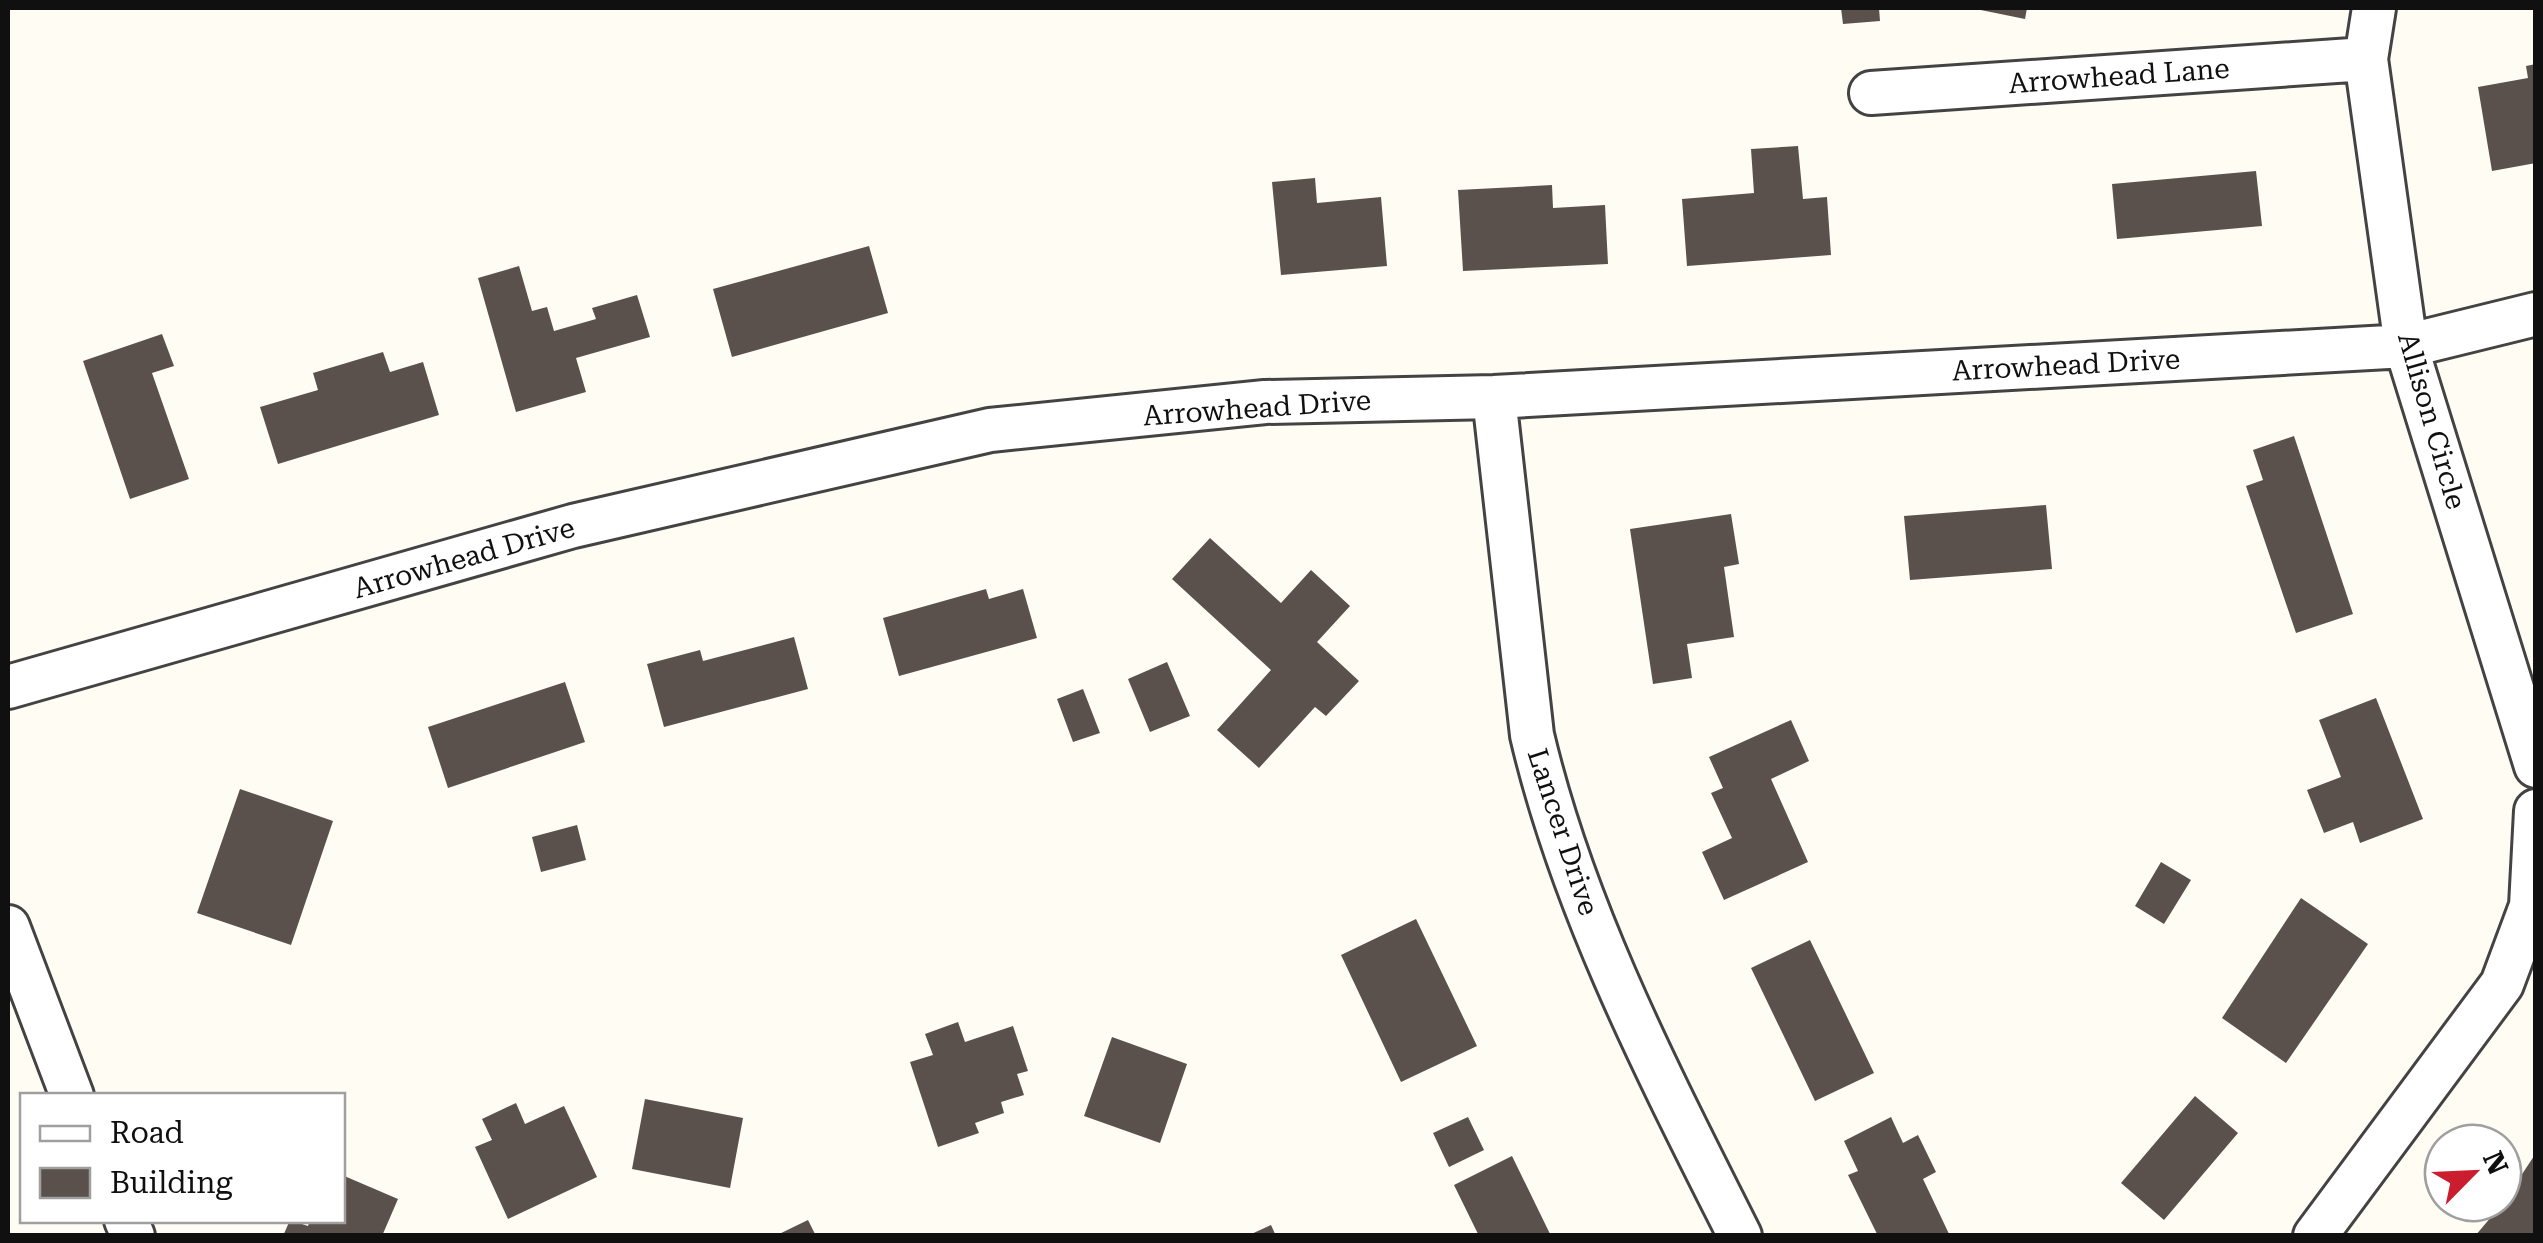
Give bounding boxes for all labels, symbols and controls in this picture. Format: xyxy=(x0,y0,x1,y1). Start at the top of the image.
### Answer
street label: Arrowhead Lane xyxy=(2007,52,2231,100)
street label: Allison Circle xyxy=(2391,329,2473,513)
street label: Arrowhead Drive xyxy=(1951,343,2181,387)
street label: Arrowhead Drive xyxy=(1142,384,1372,432)
street label: Arrowhead Drive xyxy=(350,511,578,605)
street label: Lancer Drive xyxy=(1520,744,1606,920)
legend xyxy=(20,1093,345,1223)
text: Road xyxy=(110,1115,184,1150)
north arrow xyxy=(2423,1123,2523,1223)
text: N xyxy=(2476,1146,2515,1180)
text: Building xyxy=(110,1165,233,1200)

